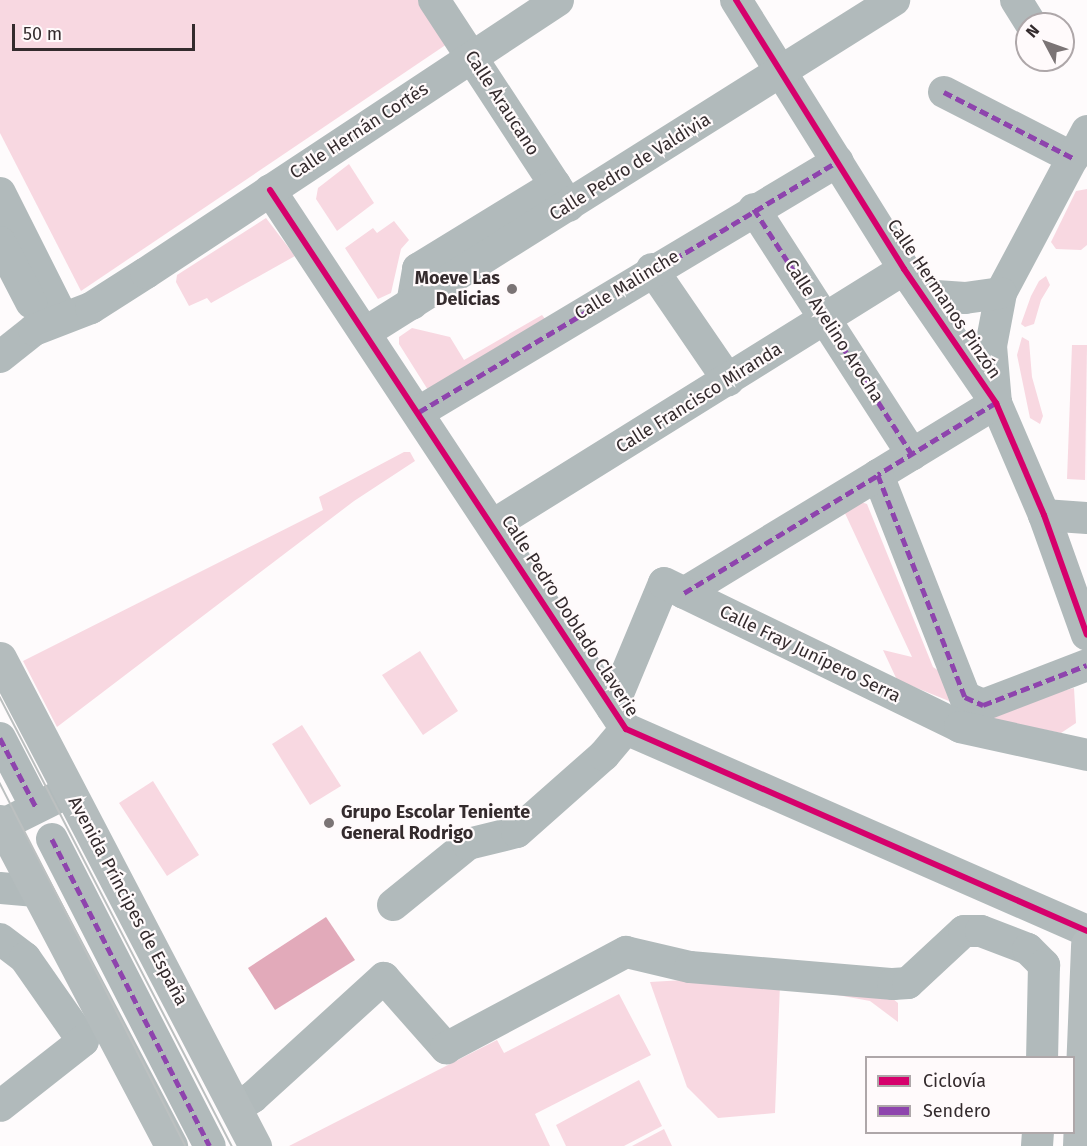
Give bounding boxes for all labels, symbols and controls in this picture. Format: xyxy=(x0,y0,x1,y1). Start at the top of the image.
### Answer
scale bar xyxy=(15,12,198,50)
north arrow xyxy=(1015,12,1075,72)
text: N xyxy=(1022,21,1043,41)
text: 50 m xyxy=(23,23,62,45)
street label: Calle Araucano xyxy=(460,46,544,160)
street label: Calle Hernán Cortés xyxy=(286,78,432,184)
street label: Calle Pedro de Valdivia xyxy=(546,109,714,225)
street label: Calle Hermanos Pinzón xyxy=(883,215,1005,383)
street label: Calle Malinche xyxy=(571,245,683,325)
street label: Calle Avelino Arocha xyxy=(780,256,888,406)
place label: Moeve Las Delicias xyxy=(415,268,500,310)
marker: Moeve Las Delicias xyxy=(505,282,519,296)
street label: Calle Francisco Miranda xyxy=(612,338,786,458)
street label: Calle Pedro Doblado Claverie xyxy=(497,511,643,721)
street label: Calle Fray Junípero Serra xyxy=(716,601,904,707)
street label: Avenida Príncipes de España xyxy=(64,793,192,1009)
place label: Grupo Escolar Teniente General Rodrigo xyxy=(341,802,530,844)
marker: Grupo Escolar Teniente General Rodrigo xyxy=(322,816,336,830)
legend xyxy=(865,1056,1075,1134)
text: Ciclovía xyxy=(923,1070,986,1092)
text: Sendero xyxy=(923,1100,991,1122)

